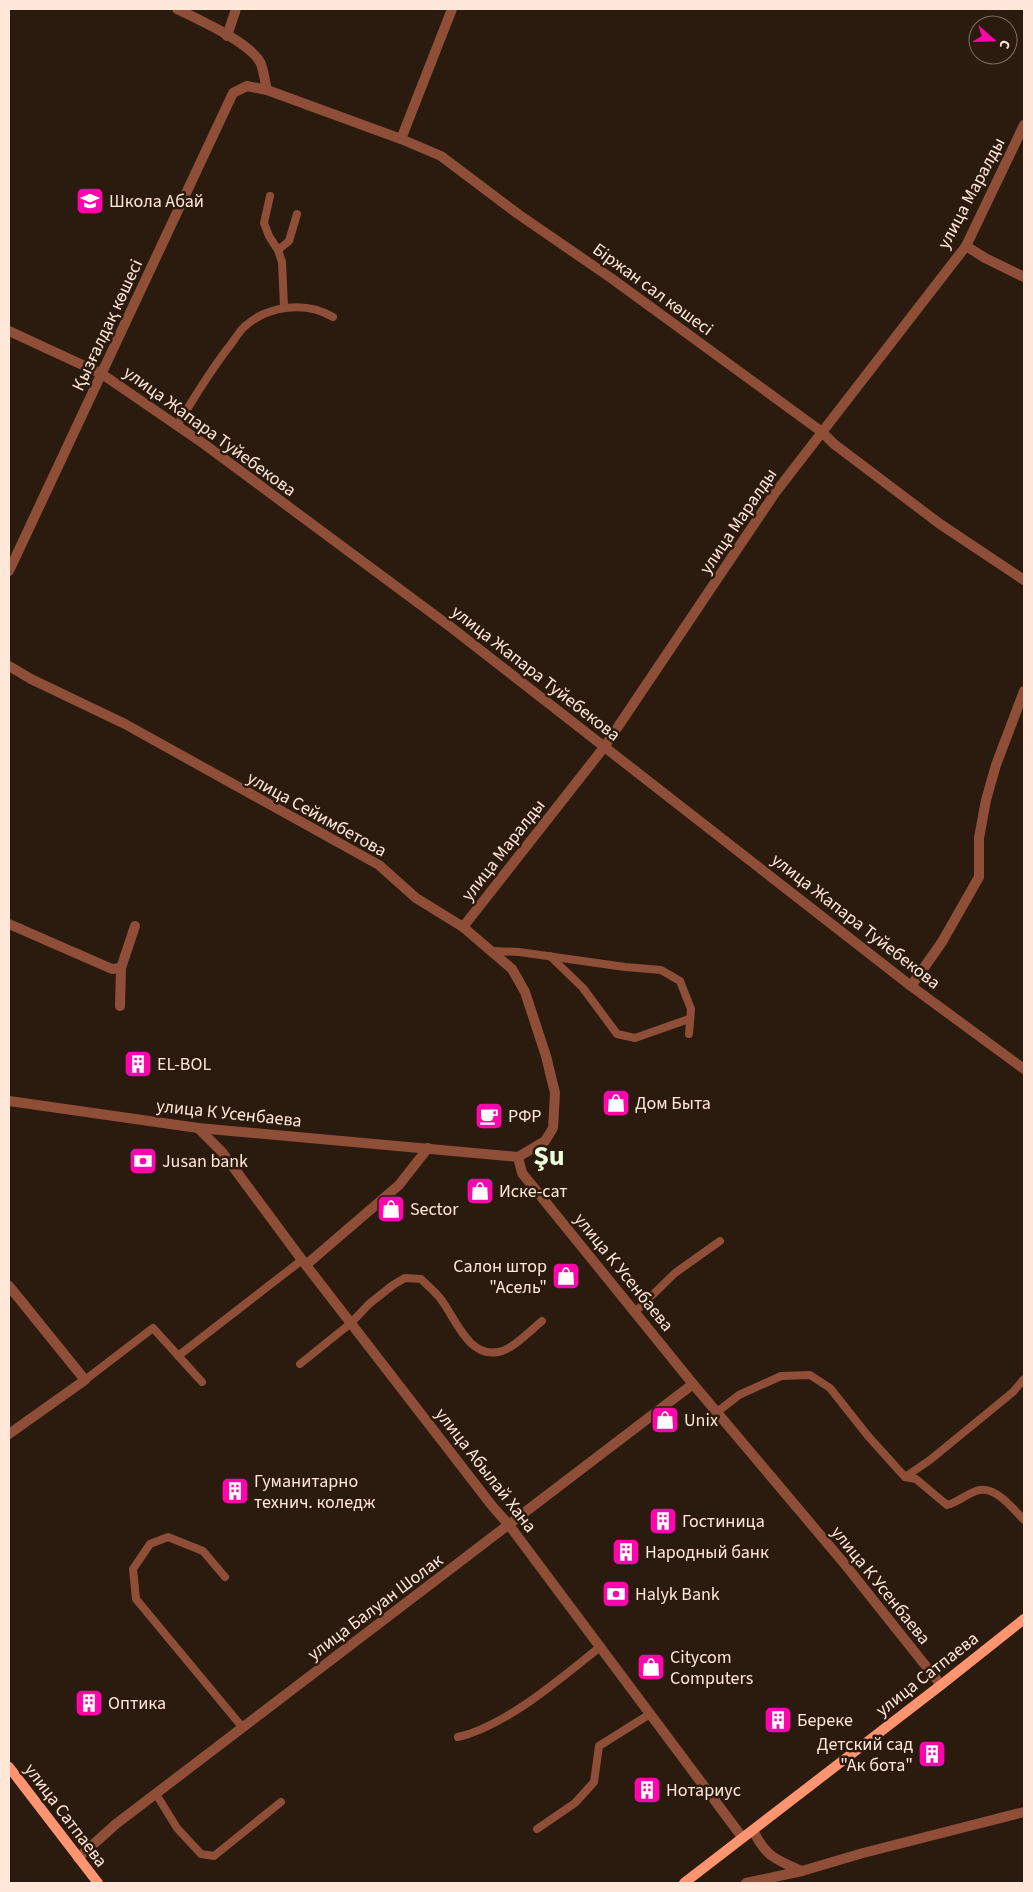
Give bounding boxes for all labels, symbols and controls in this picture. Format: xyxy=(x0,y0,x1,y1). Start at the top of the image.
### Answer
north arrow xyxy=(968,15,1018,65)
text: С xyxy=(993,37,1015,51)
street label: улица Маралды xyxy=(932,133,1011,253)
school or university icon: Школа Абай xyxy=(75,186,105,216)
place label: Школа Абай xyxy=(109,189,204,214)
street label: Біржан сал көшесі xyxy=(587,237,718,342)
street label: Қызғалдақ көшесі xyxy=(66,255,149,395)
street label: улица Жапара Туйебекова xyxy=(118,360,301,503)
street label: улица Маралды xyxy=(694,463,783,579)
street label: улица Жапара Туйебекова xyxy=(446,599,625,747)
street label: улица Сейимбетова xyxy=(242,766,391,863)
street label: улица Маралды xyxy=(456,794,551,906)
street label: улица Жапара Туйебекова xyxy=(766,847,945,995)
building icon: EL-BOL xyxy=(123,1049,153,1079)
place label: EL-BOL xyxy=(157,1052,211,1077)
shop icon: Дом Быта xyxy=(601,1088,631,1118)
place label: Дом Быта xyxy=(635,1091,711,1116)
street label: улица К Усенбаева xyxy=(155,1093,303,1134)
cafe icon: РФР xyxy=(474,1101,504,1131)
place label: РФР xyxy=(508,1104,542,1129)
district label: Şu xyxy=(533,1136,565,1176)
bank icon: Jusan bank xyxy=(128,1146,158,1176)
place label: Jusan bank xyxy=(162,1149,248,1174)
shop icon: Иске-сат xyxy=(465,1176,495,1206)
place label: Иске-сат xyxy=(499,1179,568,1204)
shop icon: Sector xyxy=(376,1194,406,1224)
place label: Sector xyxy=(410,1197,459,1222)
street label: улица К Усенбаева xyxy=(568,1208,679,1337)
place label: Салон штор "Асель" xyxy=(453,1254,547,1300)
shop icon: Салон штор "Асель" xyxy=(551,1261,581,1291)
street label: улица Абылай Хана xyxy=(429,1403,542,1538)
shop icon: Unix xyxy=(650,1405,680,1435)
place label: Unix xyxy=(684,1408,718,1433)
place label: Гуманитарно технич. коледж xyxy=(254,1469,376,1515)
building icon: Гуманитарно технич. коледж xyxy=(220,1476,250,1506)
building icon: Гостиница xyxy=(648,1506,678,1536)
place label: Гостиница xyxy=(682,1509,765,1534)
street label: улица К Усенбаева xyxy=(825,1521,936,1650)
building icon: Народный банк xyxy=(611,1537,641,1567)
place label: Народный банк xyxy=(645,1540,769,1565)
street label: улица Балуан Шолак xyxy=(302,1548,448,1667)
bank icon: Halyk Bank xyxy=(601,1579,631,1609)
place label: Halyk Bank xyxy=(635,1582,720,1607)
street label: улица Сатпаева xyxy=(871,1626,984,1723)
place label: Citycom Computers xyxy=(670,1645,753,1691)
shop icon: Citycom Computers xyxy=(636,1652,666,1682)
building icon: Оптика xyxy=(74,1688,104,1718)
place label: Оптика xyxy=(108,1691,166,1716)
building icon: Береке xyxy=(763,1705,793,1735)
place label: Береке xyxy=(797,1708,853,1733)
place label: Детский сад "Ак бота" xyxy=(817,1732,913,1778)
building icon: Детский сад "Ак бота" xyxy=(917,1739,947,1769)
street label: улица Сатпаева xyxy=(18,1758,113,1872)
building icon: Нотариус xyxy=(632,1775,662,1805)
place label: Нотариус xyxy=(666,1778,741,1803)

